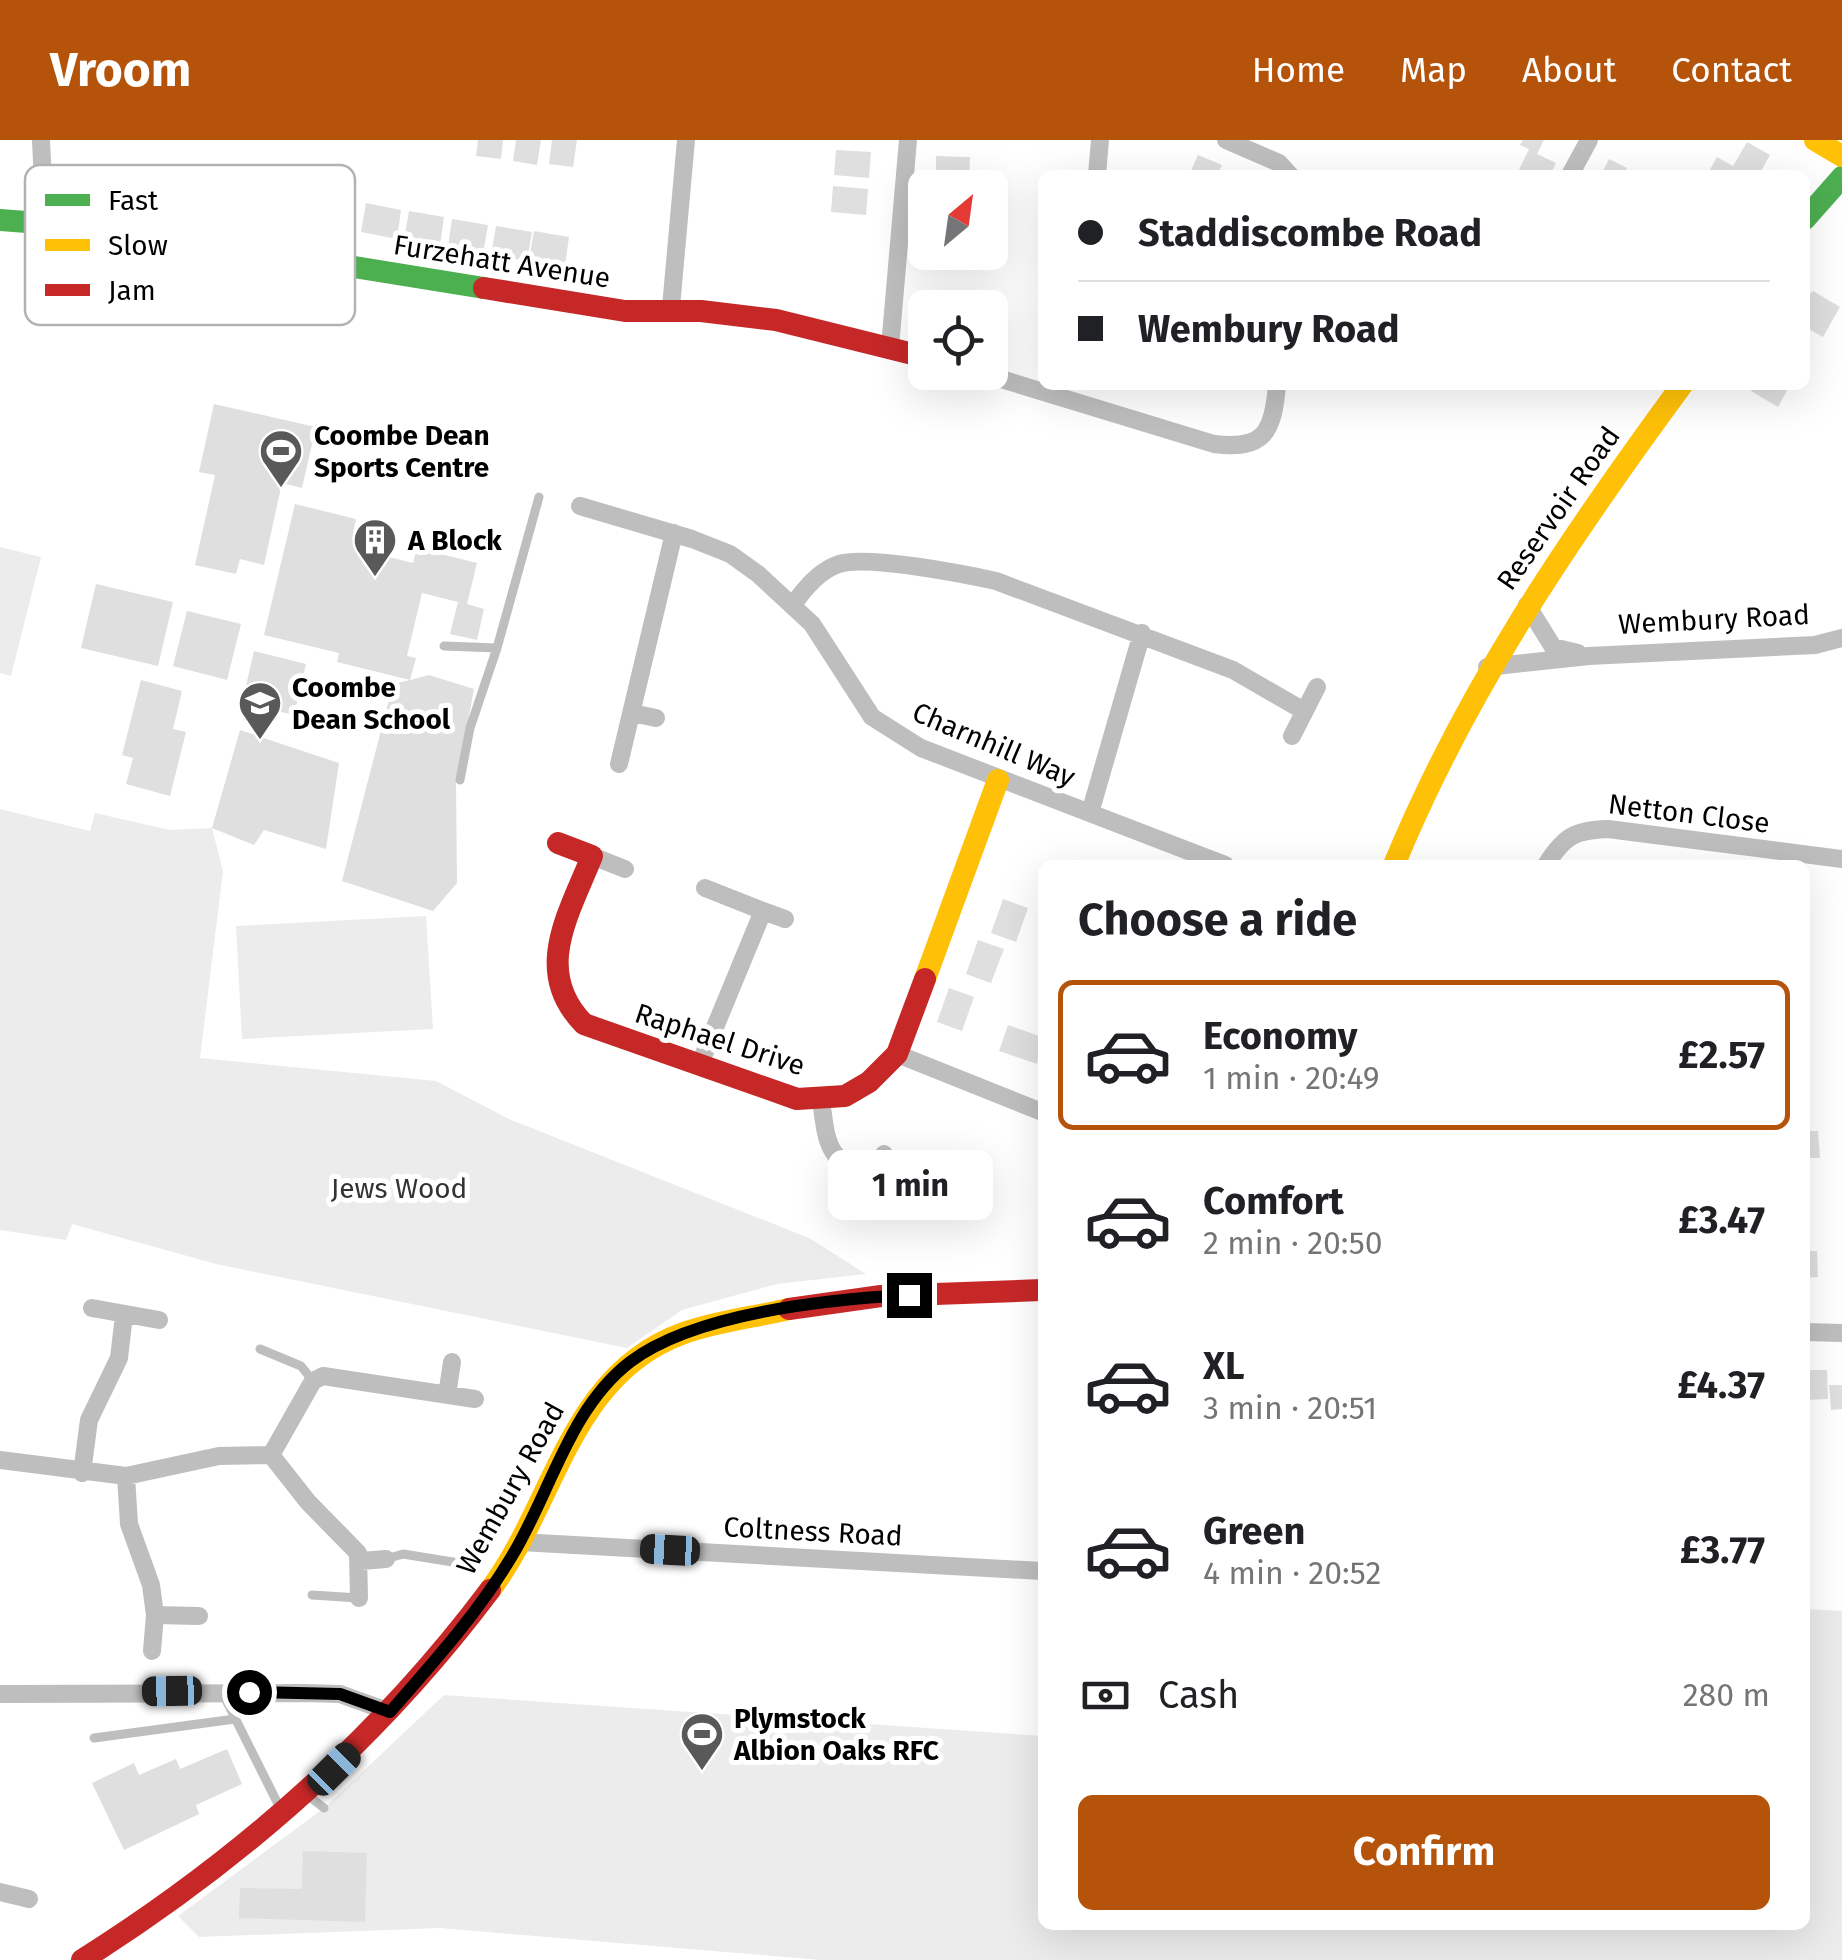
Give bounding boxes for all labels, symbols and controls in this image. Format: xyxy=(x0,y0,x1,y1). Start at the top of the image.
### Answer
text: Vroom xyxy=(50,41,191,99)
text: Home xyxy=(1252,49,1345,91)
text: Map xyxy=(1400,49,1467,91)
text: About xyxy=(1522,49,1616,91)
text: Contact xyxy=(1671,49,1792,91)
legend xyxy=(25,165,355,325)
north arrow xyxy=(908,170,1008,270)
map controls xyxy=(908,170,1008,390)
text: Fast xyxy=(108,184,159,217)
text: Staddiscombe Road xyxy=(1138,210,1482,256)
street label: Furzehatt Avenue xyxy=(391,228,613,295)
text: Slow xyxy=(108,229,168,262)
text: Jam xyxy=(108,274,156,307)
button: locate xyxy=(908,290,1008,390)
text: Wembury Road xyxy=(1138,306,1400,352)
place label: Coombe Dean Sports Centre xyxy=(314,419,490,484)
street label: Reservoir Road xyxy=(1490,420,1627,596)
sports icon: Coombe Dean Sports Centre xyxy=(258,428,304,489)
building icon: A Block xyxy=(352,517,398,578)
place label: A Block xyxy=(407,524,502,557)
street label: Wembury Road xyxy=(1617,598,1811,641)
place label: Coombe Dean School xyxy=(292,671,451,736)
school or university icon: Coombe Dean School xyxy=(237,680,283,741)
street label: Charnhill Way xyxy=(908,695,1080,794)
street label: Netton Close xyxy=(1606,787,1772,840)
text: Choose a ride xyxy=(1078,893,1357,947)
street label: Raphael Drive xyxy=(631,996,809,1082)
icon: car xyxy=(1083,1010,1173,1100)
text: Economy xyxy=(1203,1013,1358,1059)
text: £2.57 xyxy=(1678,1032,1765,1078)
text: 1 min · 20:49 xyxy=(1203,1059,1380,1097)
callout: 1 min xyxy=(826,1150,992,1220)
text: 1 min xyxy=(872,1166,949,1204)
park label: Jews Wood xyxy=(331,1172,467,1205)
icon: car xyxy=(1083,1175,1173,1265)
text: Comfort xyxy=(1203,1178,1344,1224)
text: £3.47 xyxy=(1678,1197,1765,1243)
text: 2 min · 20:50 xyxy=(1203,1224,1383,1262)
route end xyxy=(887,1273,932,1318)
icon: car xyxy=(1083,1340,1173,1430)
text: XL xyxy=(1203,1343,1245,1389)
text: £4.37 xyxy=(1677,1362,1765,1408)
text: 3 min · 20:51 xyxy=(1203,1389,1377,1427)
street label: Wembury Road xyxy=(450,1396,571,1580)
icon: car xyxy=(1083,1505,1173,1595)
text: Green xyxy=(1203,1508,1306,1554)
street label: Coltness Road xyxy=(723,1510,903,1553)
text: £3.77 xyxy=(1680,1527,1765,1573)
car xyxy=(639,1533,701,1567)
text: 4 min · 20:52 xyxy=(1203,1554,1381,1592)
icon: cash xyxy=(1078,1668,1133,1723)
route start xyxy=(227,1670,272,1715)
text: Cash xyxy=(1158,1672,1239,1718)
car xyxy=(142,1675,202,1707)
text: 280 m xyxy=(1683,1676,1770,1714)
place label: Plymstock Albion Oaks RFC xyxy=(733,1702,939,1767)
sports icon: Plymstock Albion Oaks RFC xyxy=(679,1711,725,1772)
car xyxy=(302,1737,366,1801)
button: Confirm xyxy=(1078,1795,1770,1910)

